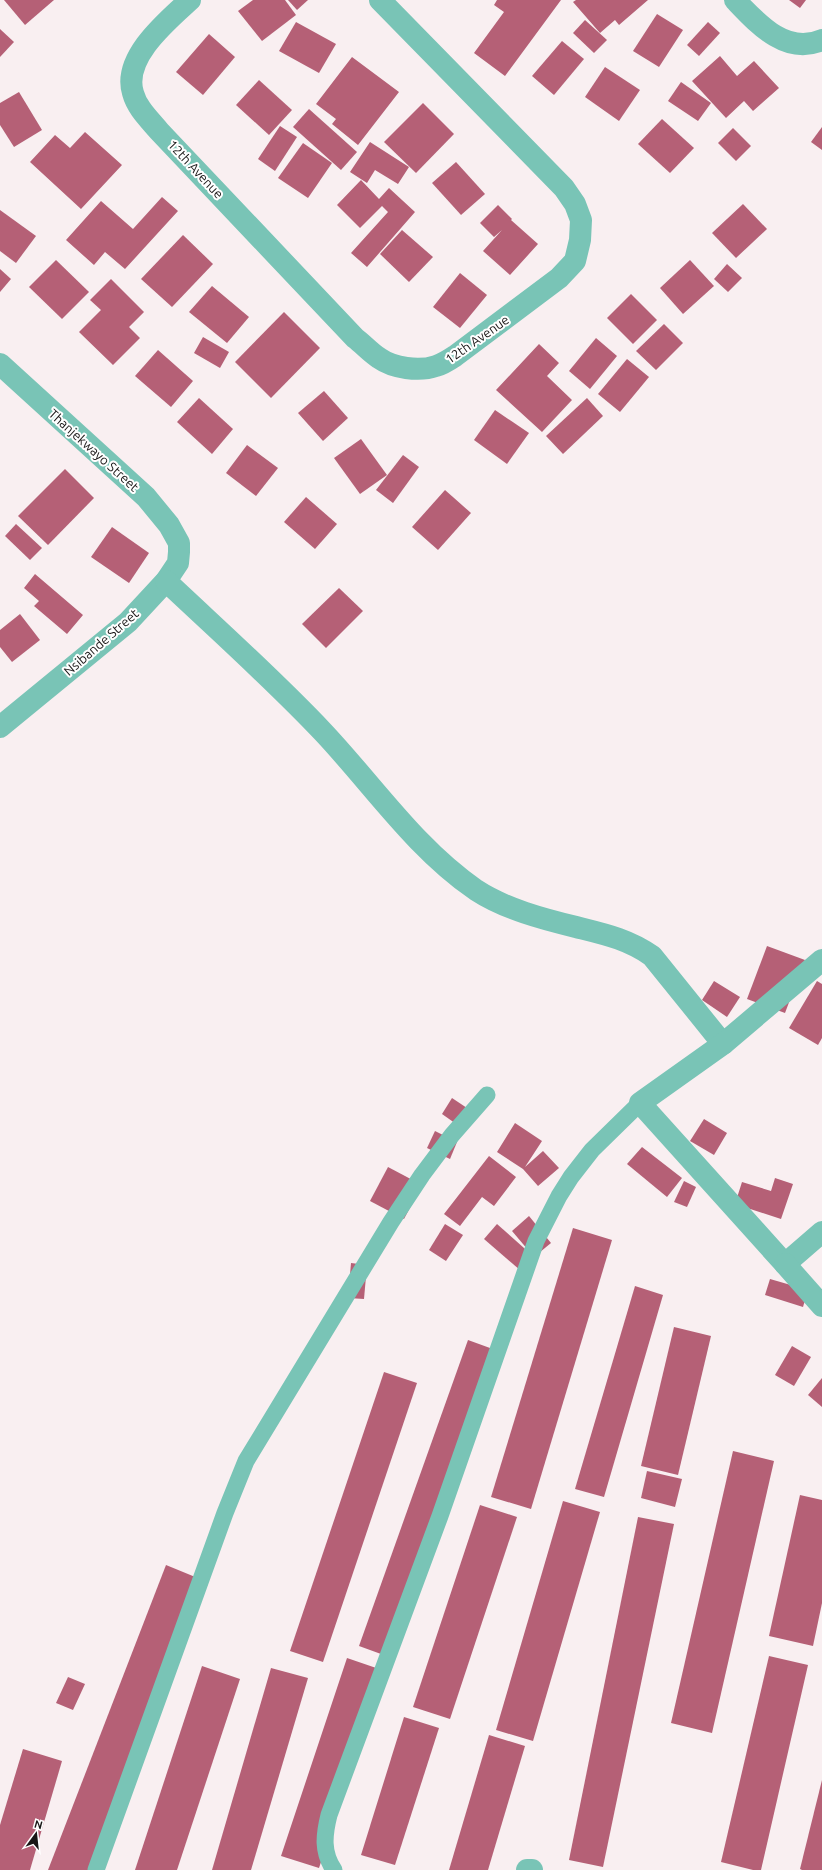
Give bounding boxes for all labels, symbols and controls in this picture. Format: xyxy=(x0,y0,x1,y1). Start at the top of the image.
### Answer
street label: 12th Avenue xyxy=(166,137,226,201)
street label: 12th Avenue xyxy=(443,312,511,366)
street label: Thanjekwayo Street xyxy=(46,406,142,494)
street label: Nsibande Street xyxy=(61,606,141,678)
north arrow xyxy=(16,1814,56,1854)
text: N xyxy=(33,1817,44,1831)

